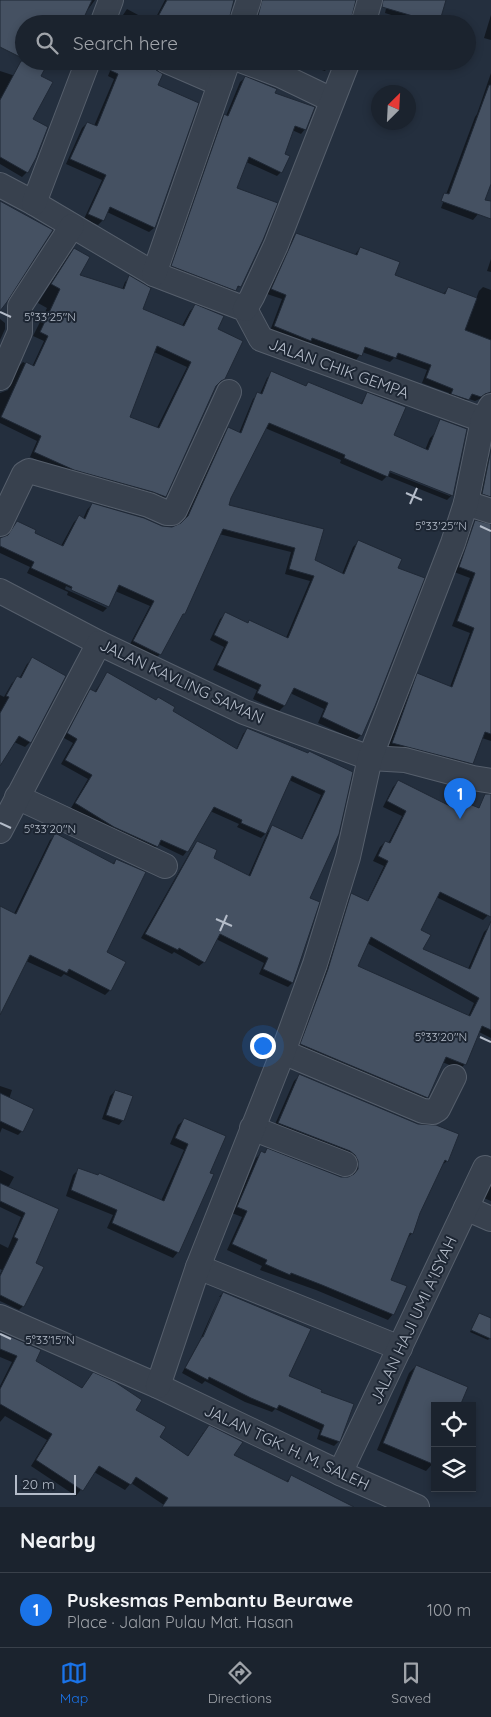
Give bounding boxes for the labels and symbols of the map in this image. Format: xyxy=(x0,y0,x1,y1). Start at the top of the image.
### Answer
north arrow xyxy=(371,85,416,130)
text: 5°33'25"N xyxy=(24,309,76,324)
street label: JALAN CHIK GEMPA xyxy=(266,333,412,403)
text: 5°33'25"N xyxy=(415,518,467,533)
street label: JALAN KAVLING SAMAN xyxy=(97,634,267,728)
pin: 1 xyxy=(444,778,476,819)
text: 5°33'20"N xyxy=(24,821,76,836)
text: 5°33'20"N xyxy=(415,1029,467,1044)
your location xyxy=(250,1033,276,1059)
street label: JALAN HAJI UMI A'ISYAH xyxy=(365,1233,461,1407)
text: 5°33'15"N xyxy=(25,1332,75,1347)
street label: JALAN TGK. H. M. SALEH xyxy=(201,1400,373,1494)
scale bar xyxy=(15,1472,76,1495)

